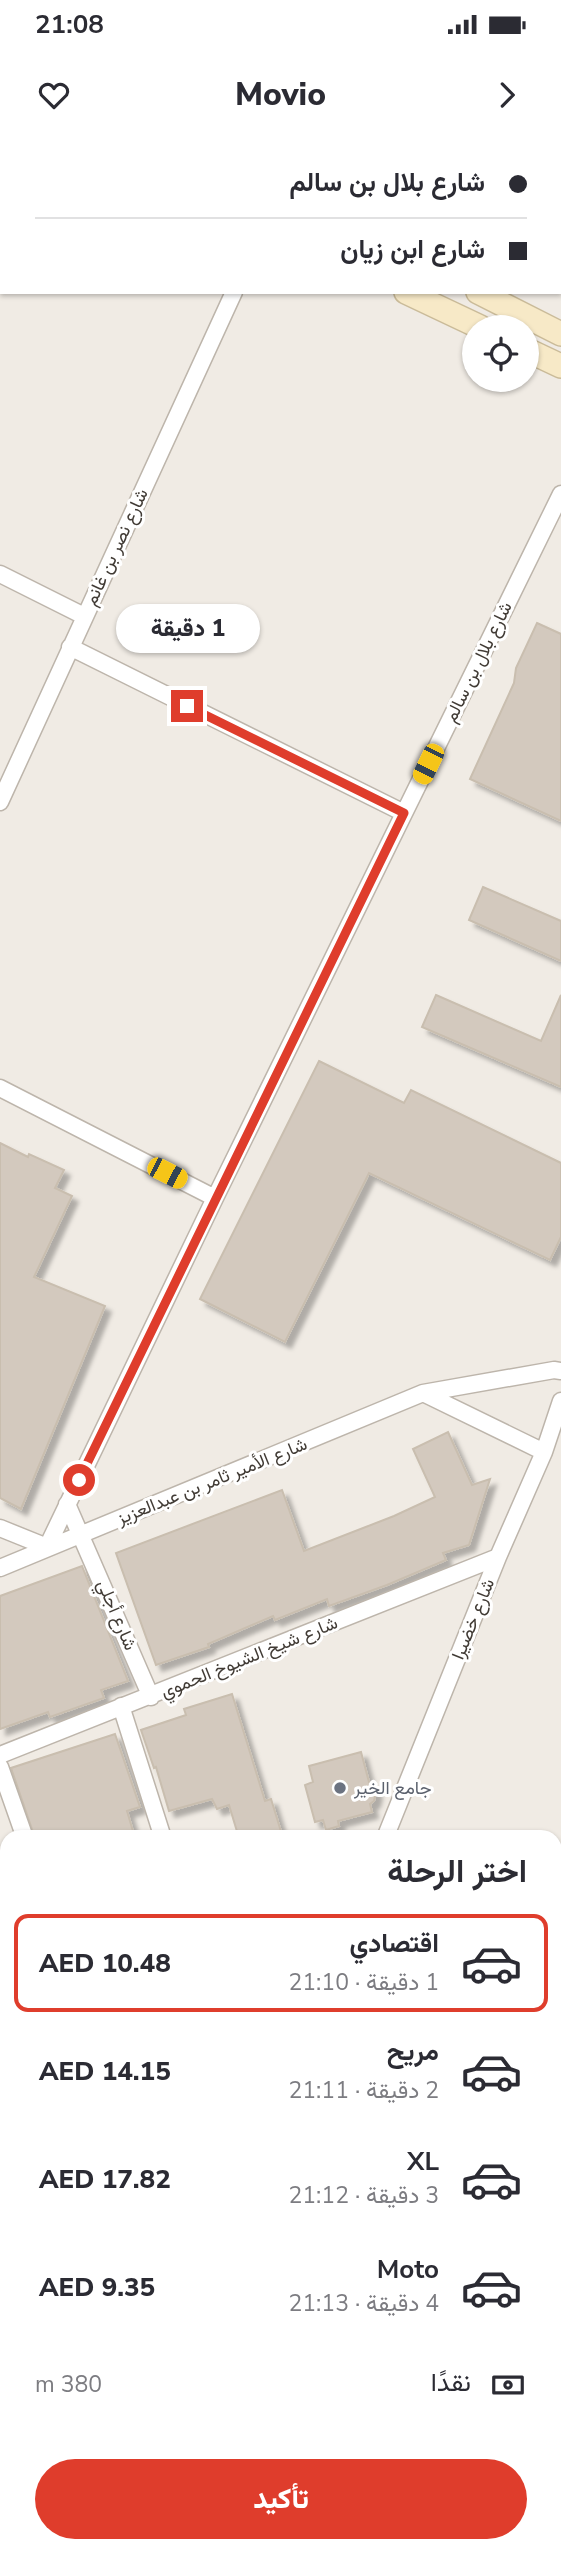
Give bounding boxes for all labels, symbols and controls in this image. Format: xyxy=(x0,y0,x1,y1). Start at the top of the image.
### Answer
text: 21:08 xyxy=(35,7,104,42)
text: Movio xyxy=(235,73,326,116)
icon: heart xyxy=(35,76,73,114)
icon: forward xyxy=(488,76,526,114)
text: شارع بلال بن سالم xyxy=(290,165,485,200)
text: شارع ابن زيان xyxy=(340,232,485,267)
map controls xyxy=(462,315,539,392)
button: locate xyxy=(462,315,539,392)
street label: شارع نصر بن غانم xyxy=(78,485,154,609)
street label: شارع بلال بن سالم xyxy=(438,598,518,726)
callout: 1 دقيقة xyxy=(115,604,259,654)
text: 1 دقيقة xyxy=(151,613,225,644)
route end xyxy=(171,690,203,722)
car xyxy=(410,741,447,787)
car xyxy=(144,1154,191,1192)
street label: شارع الأمير ثامر بن عبدالعزيز xyxy=(112,1432,311,1531)
route start xyxy=(63,1464,95,1496)
street label: شارع خضيرا xyxy=(446,1575,500,1663)
street label: شارع أجلي xyxy=(89,1576,143,1655)
street label: شارع شيخ الشيوخ الحموي xyxy=(157,1610,342,1706)
place label: جامع الخير xyxy=(353,1776,432,1800)
marker: جامع الخير xyxy=(332,1780,348,1796)
text: اختر الرحلة xyxy=(387,1850,527,1893)
text: اقتصادي xyxy=(350,1926,439,1961)
icon: car xyxy=(460,1932,523,1995)
text: AED 10.48 xyxy=(39,1946,171,1981)
text: 1 دقيقة · 21:10 xyxy=(289,1967,439,1998)
text: مريح xyxy=(387,2034,439,2069)
icon: car xyxy=(460,2040,523,2103)
text: AED 14.15 xyxy=(39,2054,171,2089)
text: 2 دقيقة · 21:11 xyxy=(289,2075,439,2106)
text: XL xyxy=(407,2144,439,2179)
icon: car xyxy=(460,2148,523,2211)
text: AED 17.82 xyxy=(39,2162,171,2197)
text: 3 دقيقة · 21:12 xyxy=(289,2180,439,2211)
text: Moto xyxy=(377,2252,439,2287)
icon: car xyxy=(460,2256,523,2319)
text: AED 9.35 xyxy=(39,2270,155,2305)
text: 4 دقيقة · 21:13 xyxy=(289,2288,439,2319)
text: نقدًا xyxy=(431,2365,471,2400)
icon: cash xyxy=(489,2366,527,2404)
text: 380 m xyxy=(35,2369,102,2400)
button: تأكيد xyxy=(35,2459,527,2539)

